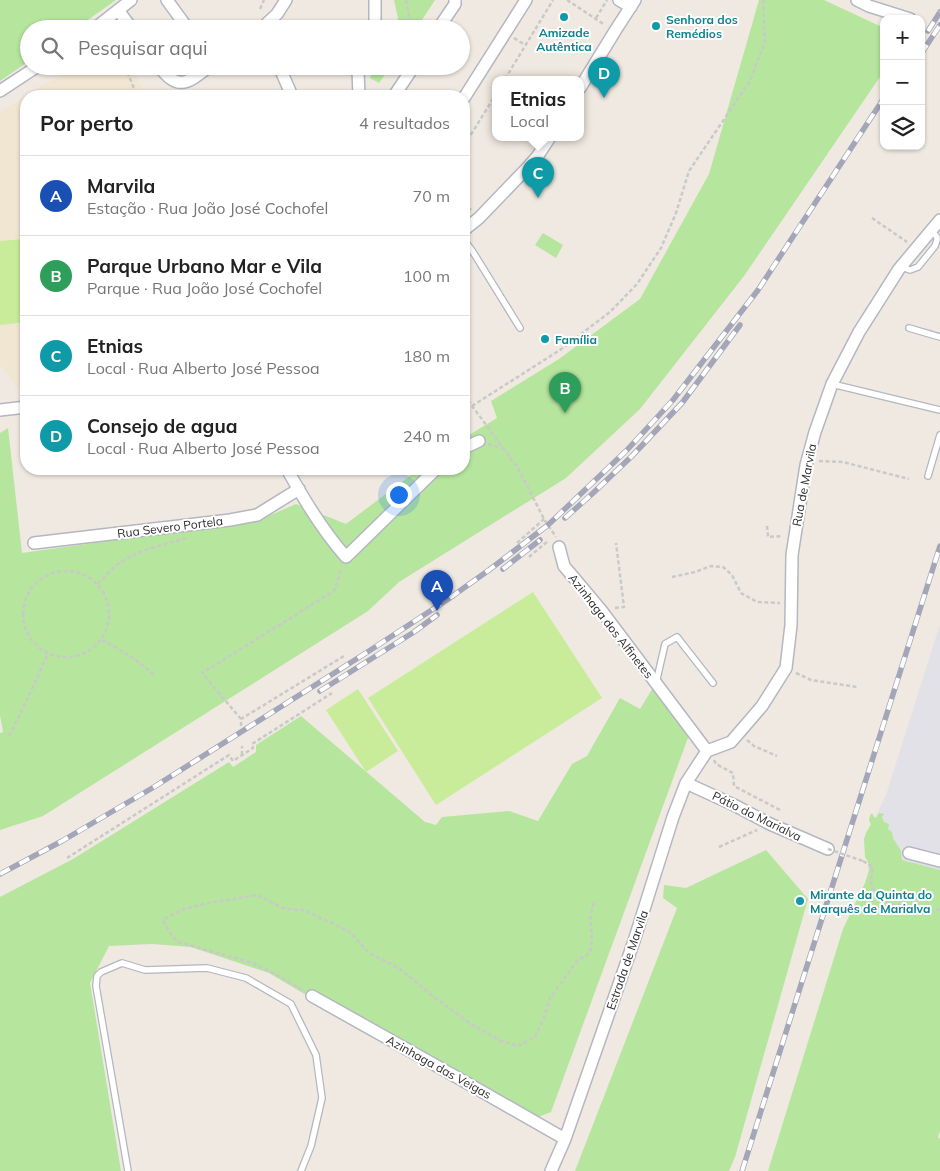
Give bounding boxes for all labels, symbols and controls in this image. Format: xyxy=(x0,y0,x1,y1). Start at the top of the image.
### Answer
marker: Amizade Autêntica xyxy=(558,11,570,23)
place label: Senhora dos Remédios xyxy=(666,12,738,41)
map controls xyxy=(880,15,925,150)
button: + xyxy=(880,15,925,60)
search box xyxy=(20,20,470,75)
marker: Senhora dos Remédios xyxy=(650,20,662,32)
place label: Amizade Autêntica xyxy=(536,25,592,54)
icon: search xyxy=(38,34,66,62)
text: Pesquisar aqui xyxy=(78,36,208,60)
pin: D xyxy=(588,57,620,98)
button: − xyxy=(880,60,925,105)
popup xyxy=(492,76,584,141)
text: Etnias xyxy=(510,87,566,111)
button: layers xyxy=(880,105,925,150)
text: Por perto xyxy=(40,110,134,136)
text: Local xyxy=(510,111,549,131)
text: 4 resultados xyxy=(359,113,450,133)
pin: C xyxy=(522,157,554,198)
text: Marvila xyxy=(87,174,155,198)
text: A xyxy=(50,186,62,206)
text: 70 m xyxy=(413,186,450,206)
text: Estação · Rua João José Cochofel xyxy=(87,198,328,218)
text: Parque Urbano Mar e Vila xyxy=(87,254,322,278)
text: B xyxy=(50,266,62,286)
text: 100 m xyxy=(403,266,450,286)
text: Parque · Rua João José Cochofel xyxy=(87,278,322,298)
place label: Família xyxy=(555,332,597,347)
marker: Família xyxy=(539,333,551,345)
text: Etnias xyxy=(87,334,143,358)
text: C xyxy=(51,346,61,366)
text: 180 m xyxy=(403,346,450,366)
text: Local · Rua Alberto José Pessoa xyxy=(87,358,320,378)
pin: B xyxy=(549,372,581,413)
text: Consejo de agua xyxy=(87,414,238,438)
text: D xyxy=(50,426,62,446)
text: 240 m xyxy=(403,426,450,446)
text: Local · Rua Alberto José Pessoa xyxy=(87,438,320,458)
street label: Rua de Marvila xyxy=(789,442,819,528)
your location xyxy=(386,482,412,508)
street label: Rua Severo Portela xyxy=(116,513,224,541)
pin: A xyxy=(421,570,453,611)
street label: Azinhaga dos Alfinetes xyxy=(566,571,657,681)
street label: Pátio do Marialva xyxy=(710,788,804,844)
place label: Mirante da Quinta do Marquês de Marialva xyxy=(810,887,932,916)
marker: Mirante da Quinta do Marquês de Marialva xyxy=(794,895,806,907)
street label: Estrada de Marvila xyxy=(603,908,651,1012)
street label: Azinhaga das Veigas xyxy=(384,1032,494,1102)

